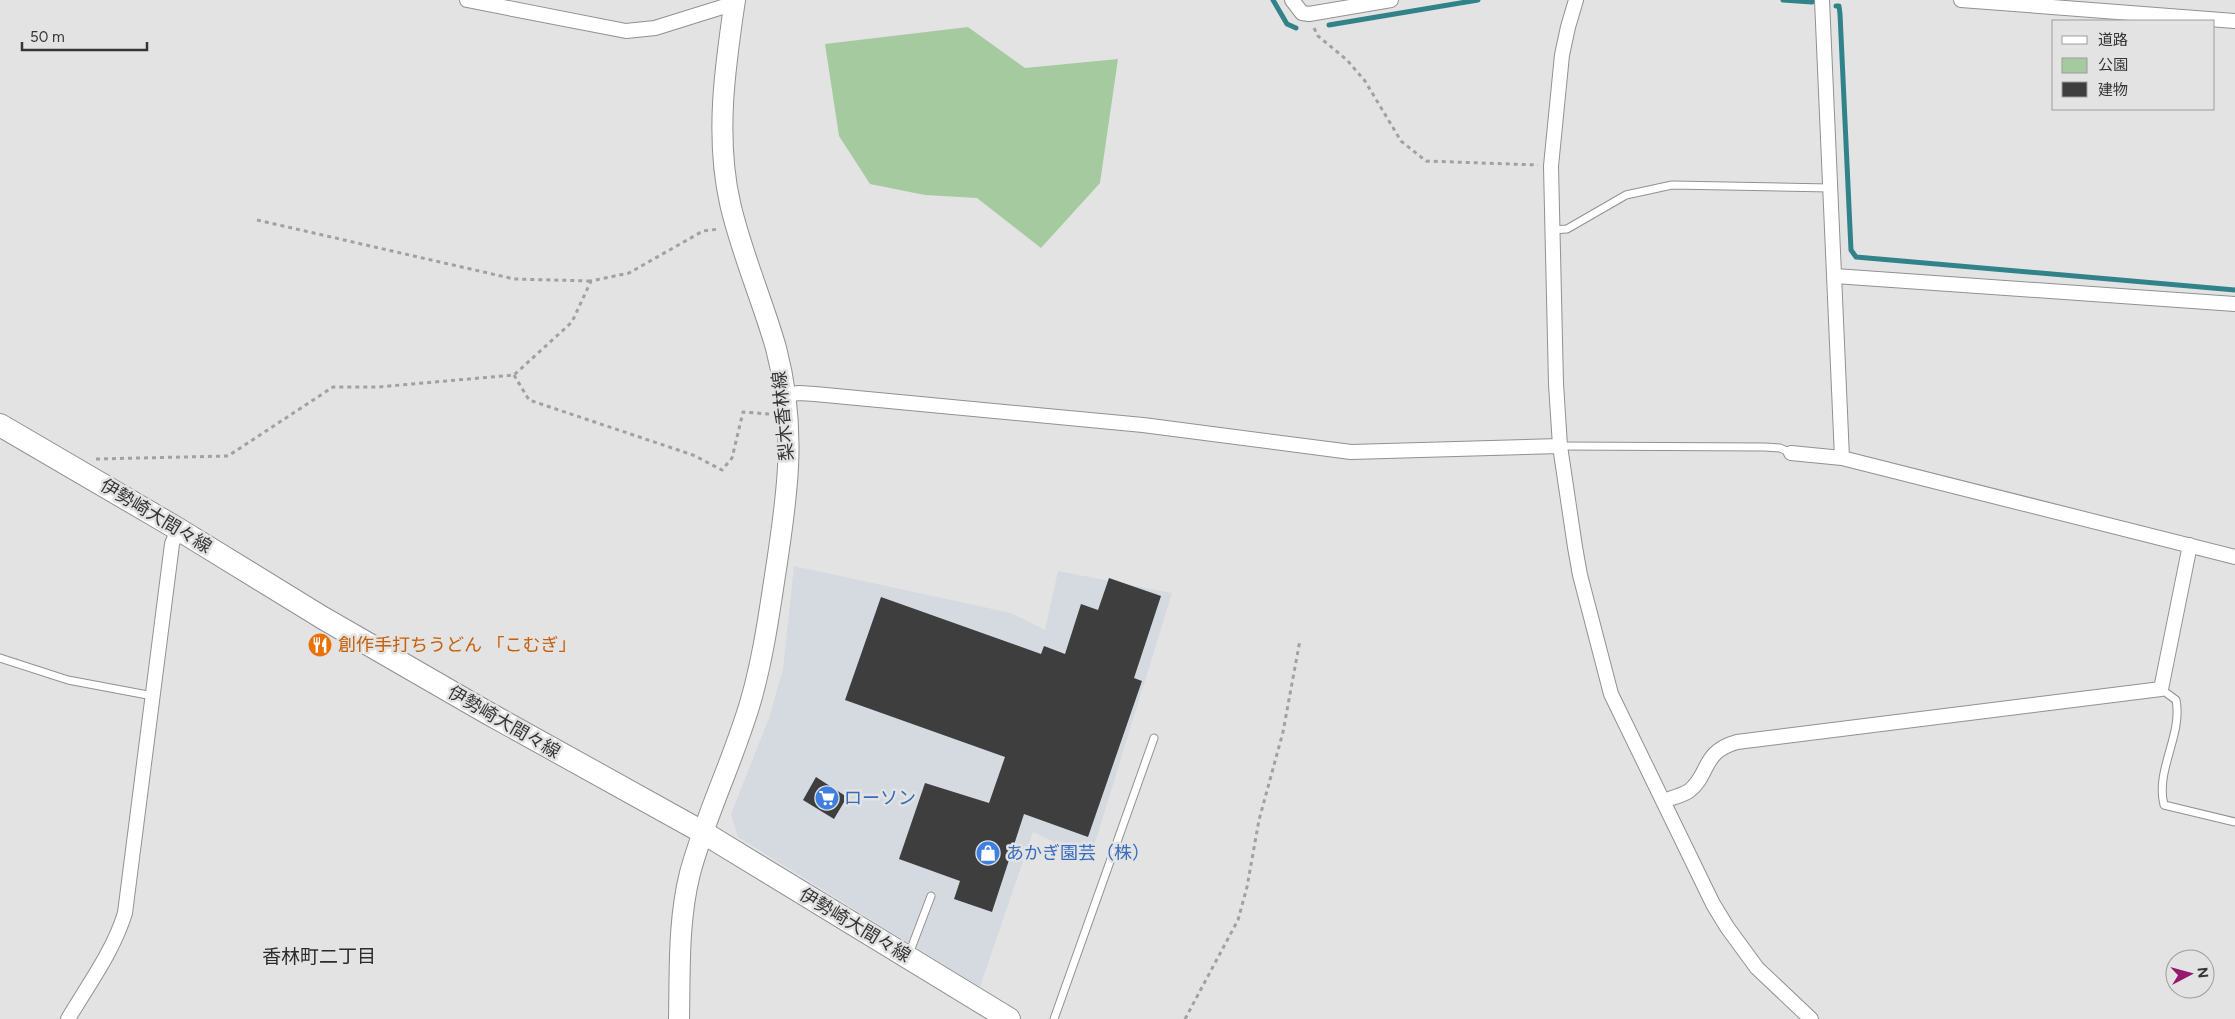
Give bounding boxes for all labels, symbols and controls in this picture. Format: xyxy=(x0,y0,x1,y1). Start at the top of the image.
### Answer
scale bar xyxy=(22,20,148,52)
legend xyxy=(2052,20,2215,110)
text: 50 m xyxy=(30,28,65,46)
text: 道路 xyxy=(2098,31,2128,49)
text: 公園 xyxy=(2098,56,2128,74)
text: 建物 xyxy=(2098,81,2128,99)
street label: 梨木香林線 xyxy=(768,370,798,462)
street label: 伊勢崎大間々線 xyxy=(96,474,216,558)
restaurant icon: 創作手打ちうどん 「こむぎ」 xyxy=(307,632,333,658)
place label: 創作手打ちうどん 「こむぎ」 xyxy=(338,634,576,656)
street label: 伊勢崎大間々線 xyxy=(444,681,564,763)
supermarket icon: ローソン xyxy=(814,785,840,811)
place label: ローソン xyxy=(844,787,916,809)
shop icon: あかぎ園芸（株） xyxy=(975,840,1001,866)
place label: あかぎ園芸（株） xyxy=(1006,842,1150,864)
street label: 伊勢崎大間々線 xyxy=(795,883,915,967)
district label: 香林町二丁目 xyxy=(262,945,376,968)
north arrow xyxy=(2165,949,2215,999)
text: N xyxy=(2193,966,2211,979)

